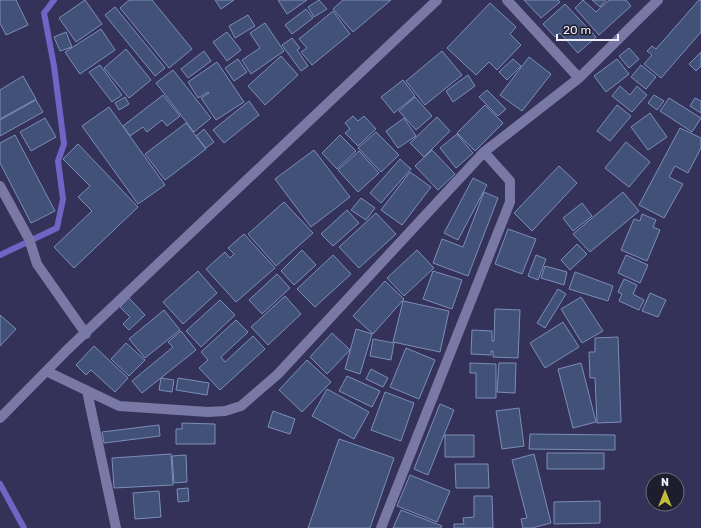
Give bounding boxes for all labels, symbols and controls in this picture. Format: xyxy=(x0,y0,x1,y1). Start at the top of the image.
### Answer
scale bar xyxy=(557,16,618,42)
text: 20 m xyxy=(563,23,591,37)
north arrow xyxy=(645,472,685,512)
text: N xyxy=(661,476,669,489)

